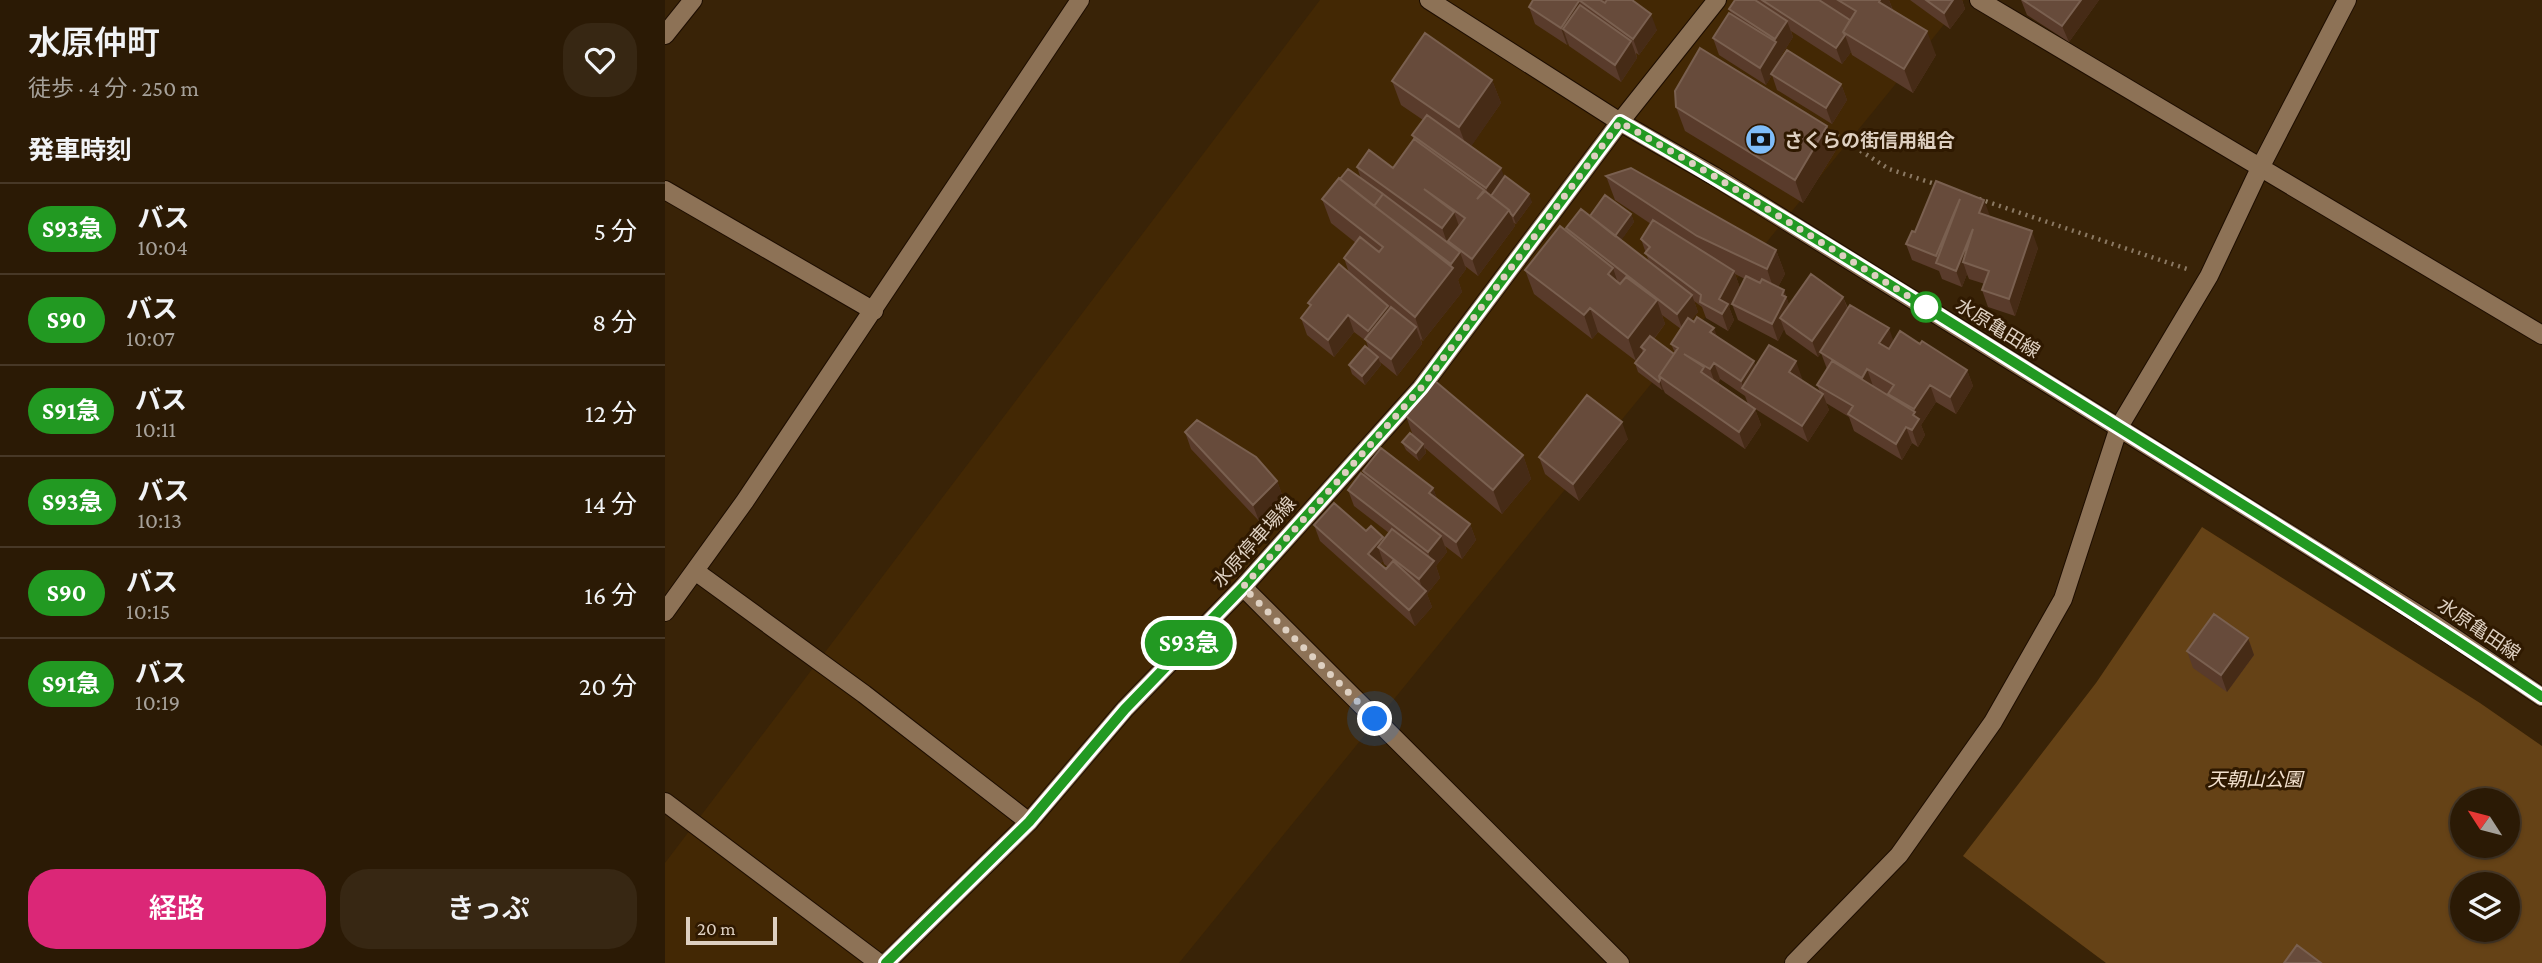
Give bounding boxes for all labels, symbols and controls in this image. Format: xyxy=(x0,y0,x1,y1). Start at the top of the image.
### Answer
button: heart xyxy=(563,23,637,97)
text: 水原仲町 xyxy=(28,24,160,61)
text: 徒歩 · 4 分 · 250 m xyxy=(28,75,199,101)
bank icon: さくらの街信用組合 xyxy=(1744,123,1778,157)
place label: さくらの街信用組合 xyxy=(1784,130,1955,151)
text: 発車時刻 xyxy=(28,136,132,165)
text: バス xyxy=(137,204,189,233)
text: S93急 xyxy=(42,215,102,242)
text: 5 分 xyxy=(594,217,637,246)
text: 10:04 xyxy=(137,234,188,260)
unlabelled marker xyxy=(1911,292,1941,322)
street label: 水原亀田線 xyxy=(1952,294,2044,362)
text: バス xyxy=(126,295,178,324)
text: S90 xyxy=(47,306,86,333)
text: 8 分 xyxy=(592,308,637,337)
text: 10:07 xyxy=(126,325,175,351)
text: バス xyxy=(135,386,187,415)
text: S91急 xyxy=(42,397,100,424)
text: 12 分 xyxy=(585,399,637,428)
text: 10:11 xyxy=(135,416,176,442)
text: バス xyxy=(137,477,189,506)
text: S93急 xyxy=(42,488,102,515)
text: 14 分 xyxy=(584,490,637,519)
street label: 水原停車場線 xyxy=(1208,493,1300,591)
text: 10:13 xyxy=(137,507,182,533)
text: バス xyxy=(126,568,178,597)
text: S90 xyxy=(47,579,86,606)
text: 16 分 xyxy=(584,581,637,610)
street label: 水原亀田線 xyxy=(2434,594,2524,664)
text: 10:15 xyxy=(126,598,170,624)
line badge: S93急 xyxy=(1140,620,1238,666)
text: S93急 xyxy=(1159,629,1219,656)
text: バス xyxy=(135,659,187,688)
text: S91急 xyxy=(42,670,100,697)
text: 20 分 xyxy=(579,672,637,701)
text: 10:19 xyxy=(135,689,180,715)
your location xyxy=(1357,701,1392,736)
park label: 天朝山公園 xyxy=(2207,769,2305,790)
north arrow xyxy=(2450,788,2520,858)
map controls xyxy=(2450,788,2520,942)
button: 経路 xyxy=(28,869,326,949)
button: きっぷ xyxy=(340,869,637,949)
button: layers xyxy=(2450,872,2520,942)
scale bar xyxy=(686,914,777,946)
text: 20 m xyxy=(697,918,736,939)

